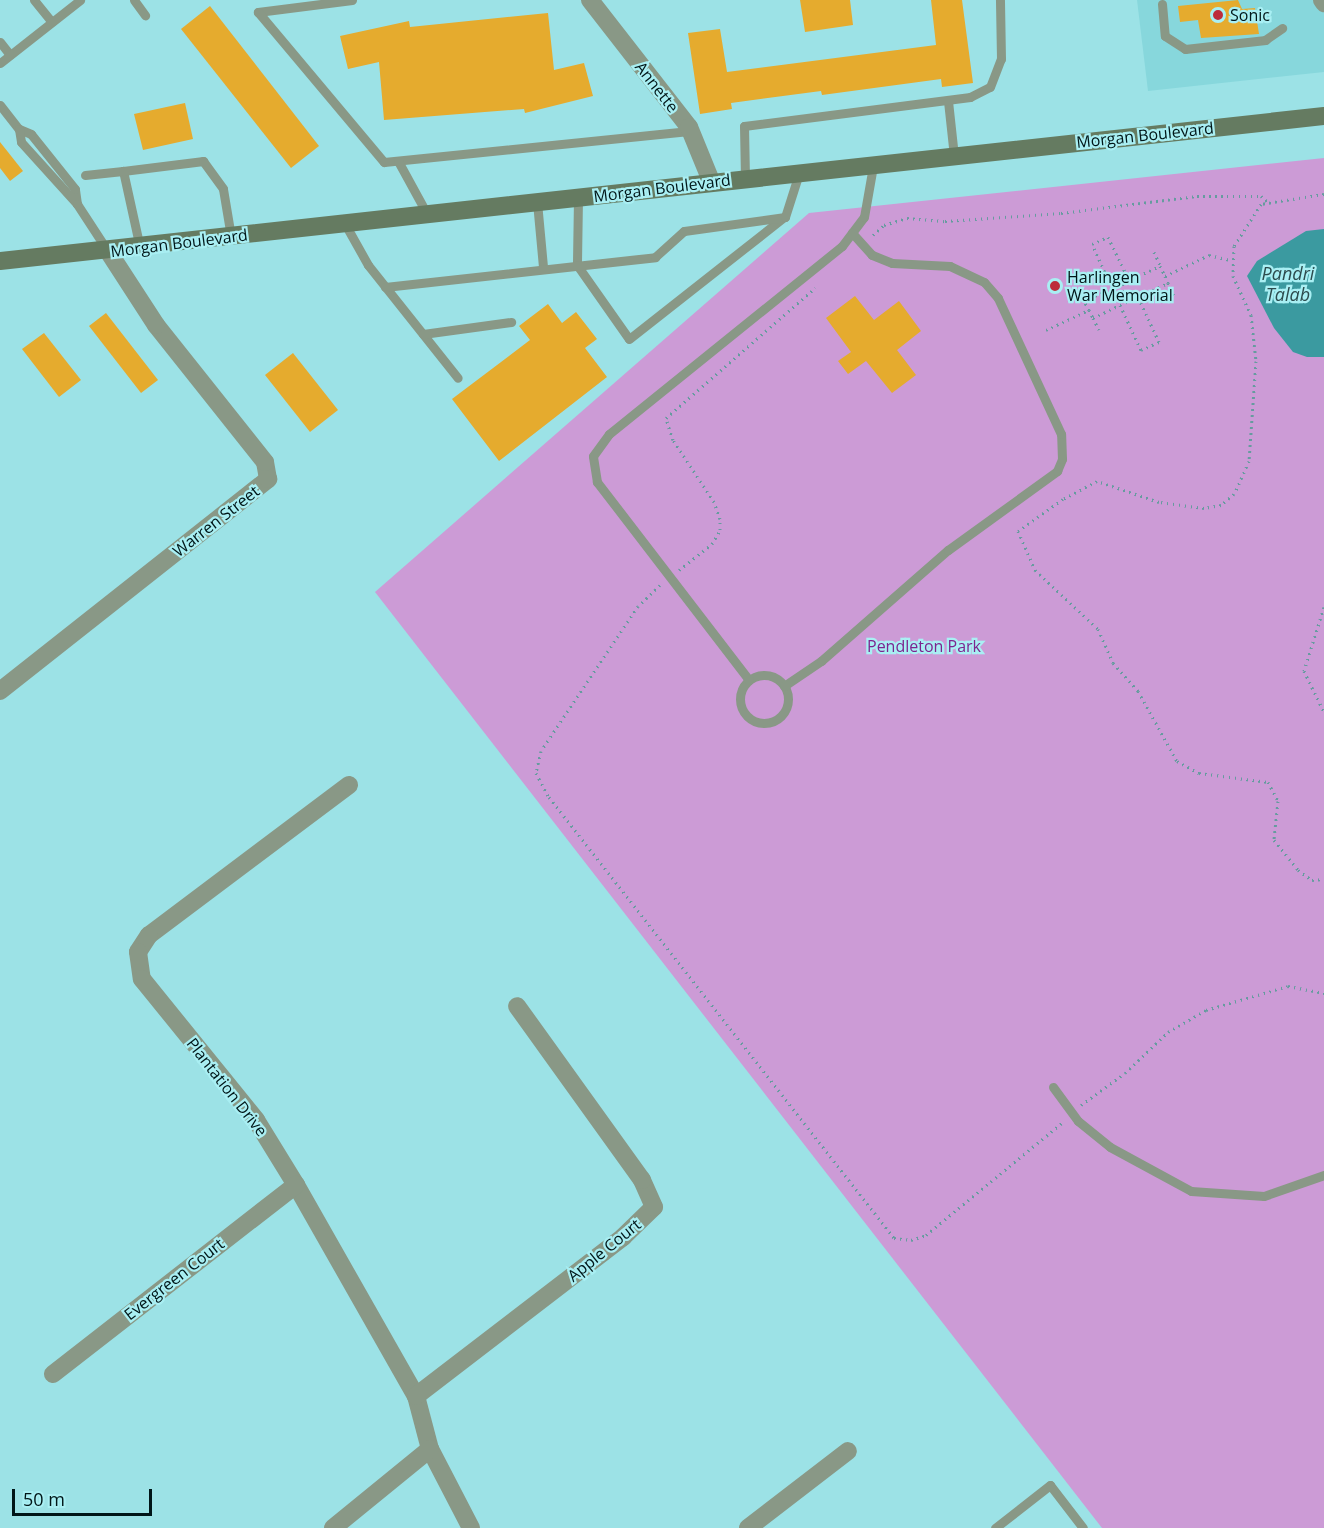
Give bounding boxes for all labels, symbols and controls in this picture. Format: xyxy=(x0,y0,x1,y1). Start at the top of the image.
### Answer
place label: Sonic xyxy=(1230,5,1270,25)
marker: Sonic xyxy=(1211,8,1225,22)
street label: Annette xyxy=(631,58,683,116)
street label: Morgan Boulevard xyxy=(1075,118,1215,152)
street label: Morgan Boulevard xyxy=(592,170,732,206)
street label: Morgan Boulevard xyxy=(109,225,249,261)
water label: Pandri Talab xyxy=(1262,263,1314,306)
place label: Harlingen War Memorial xyxy=(1067,267,1173,305)
marker: Harlingen War Memorial xyxy=(1048,279,1062,293)
street label: Warren Street xyxy=(169,481,263,561)
park label: Pendleton Park xyxy=(867,636,981,656)
street label: Plantation Drive xyxy=(183,1034,271,1140)
street label: Apple Court xyxy=(564,1215,644,1285)
street label: Evergreen Court xyxy=(120,1234,228,1324)
scale bar xyxy=(15,1477,154,1515)
text: 50 m xyxy=(23,1487,65,1511)

